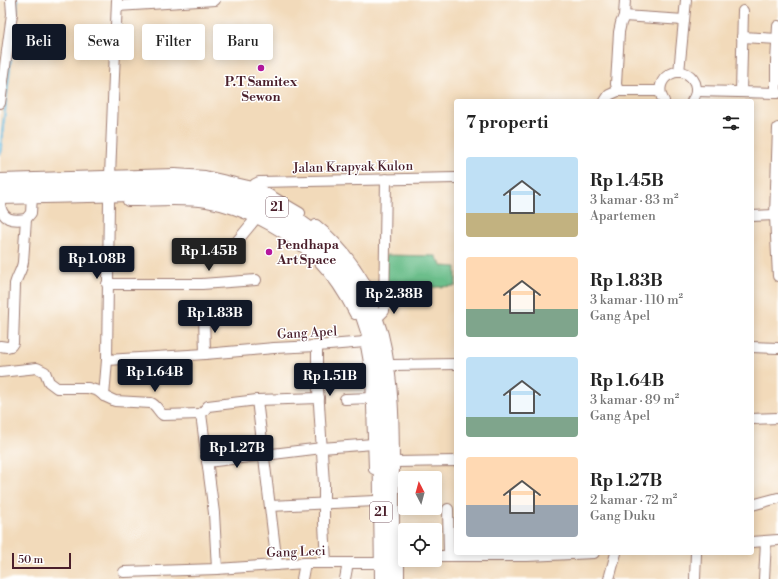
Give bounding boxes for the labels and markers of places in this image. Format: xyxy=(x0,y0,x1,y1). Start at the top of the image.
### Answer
marker: P.T Samitex Sewon xyxy=(256,63,266,73)
place label: P.T Samitex Sewon xyxy=(225,74,298,105)
place label: Pendhapa Art Space xyxy=(276,237,340,268)
pin: Rp 1.45B xyxy=(168,238,250,272)
pin: Rp 1.08B xyxy=(56,246,138,280)
marker: Pendhapa Art Space xyxy=(264,247,274,257)
pin: Rp 2.38B xyxy=(353,281,435,315)
pin: Rp 1.83B xyxy=(174,300,256,334)
pin: Rp 1.64B xyxy=(114,359,196,393)
pin: Rp 1.51B xyxy=(289,363,371,397)
pin: Rp 1.27B xyxy=(196,435,278,469)

